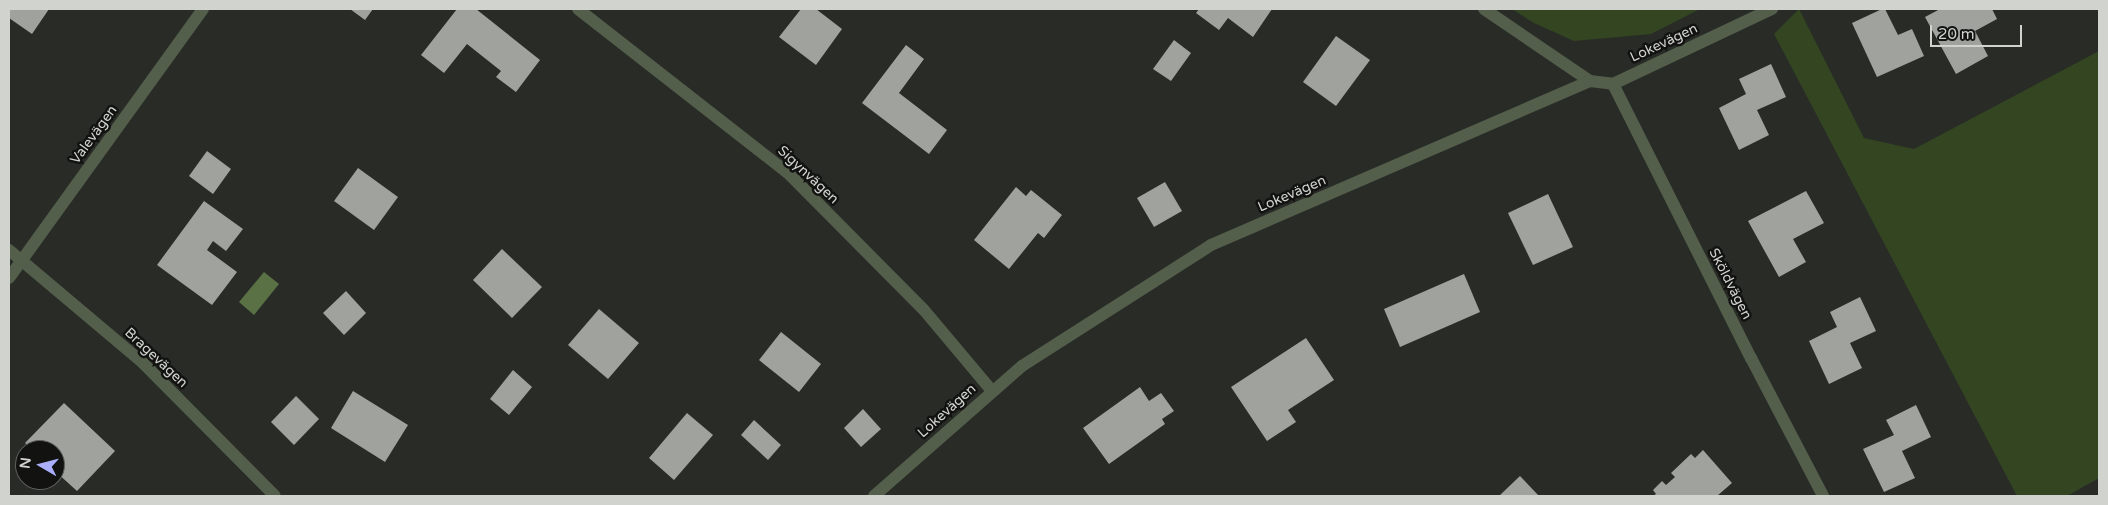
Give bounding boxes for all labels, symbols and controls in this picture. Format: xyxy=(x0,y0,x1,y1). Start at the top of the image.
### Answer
scale bar xyxy=(1933,15,2026,47)
street label: Lokevägen xyxy=(1628,20,1700,66)
text: 20 m xyxy=(1938,25,1975,43)
street label: Valevägen xyxy=(67,102,121,168)
street label: Sigynvägen xyxy=(774,143,842,207)
street label: Lokevägen xyxy=(1255,172,1329,216)
street label: Sköldvägen xyxy=(1705,246,1755,322)
street label: Bragevägen xyxy=(121,325,191,391)
street label: Lokevägen xyxy=(914,381,980,441)
north arrow xyxy=(15,440,65,490)
text: N xyxy=(16,456,35,470)

